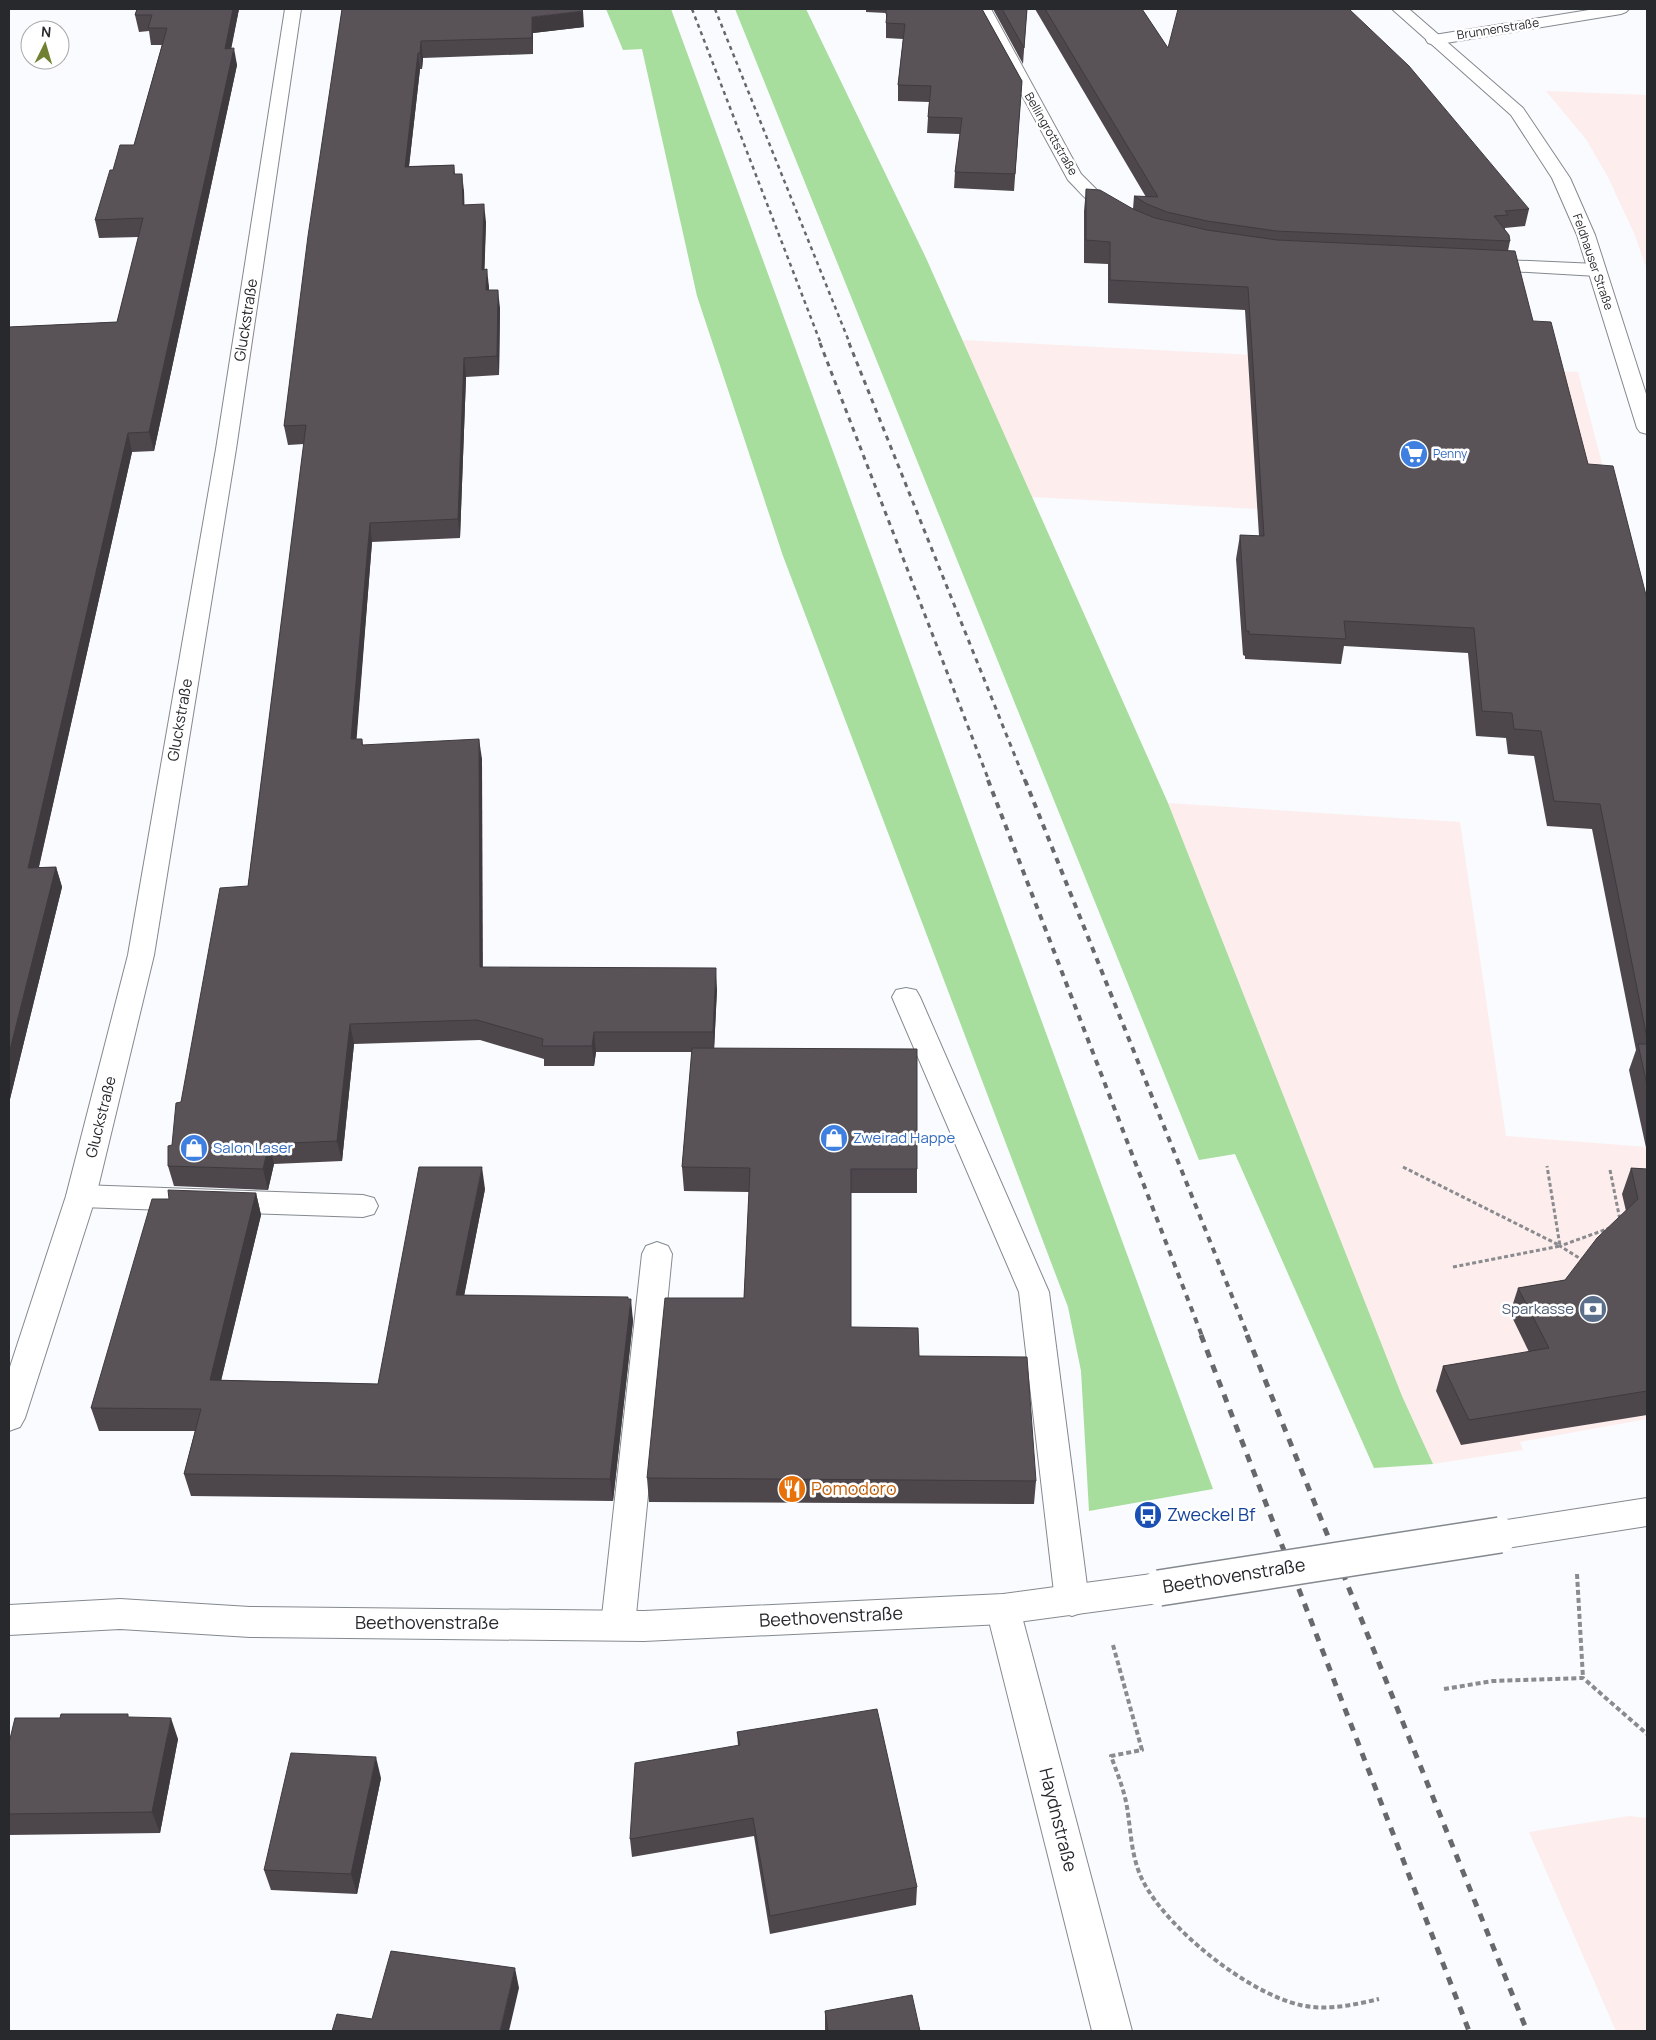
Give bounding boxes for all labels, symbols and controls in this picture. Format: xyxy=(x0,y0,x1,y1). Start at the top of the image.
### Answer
street label: Brunnenstraße xyxy=(1456,14,1540,43)
north arrow xyxy=(20,20,70,70)
text: N xyxy=(40,22,52,41)
street label: Bellingrottstraße xyxy=(1021,89,1082,178)
street label: Feldhauser Straße xyxy=(1569,211,1618,312)
street label: Gluckstraße xyxy=(229,277,262,363)
supermarket icon: Penny xyxy=(1399,439,1429,469)
place label: Penny xyxy=(1433,445,1468,462)
street label: Gluckstraße xyxy=(162,677,197,763)
street label: Gluckstraße xyxy=(80,1074,121,1160)
shop icon: Zweirad Happe xyxy=(819,1123,849,1153)
place label: Zweirad Happe xyxy=(853,1127,955,1148)
shop icon: Salon Laser xyxy=(179,1133,209,1163)
place label: Salon Laser xyxy=(213,1137,293,1158)
bank icon: Sparkasse xyxy=(1578,1294,1608,1324)
place label: Sparkasse xyxy=(1502,1298,1574,1319)
restaurant icon: Pomodoro xyxy=(777,1474,807,1504)
place label: Pomodoro xyxy=(811,1476,897,1500)
bus stop icon: Zweckel Bf xyxy=(1133,1500,1163,1530)
place label: Zweckel Bf xyxy=(1167,1502,1256,1526)
street label: Beethovenstraße xyxy=(1161,1552,1307,1598)
street label: Beethovenstraße xyxy=(758,1600,904,1632)
street label: Beethovenstraße xyxy=(355,1610,499,1634)
street label: Haydnstraße xyxy=(1034,1765,1083,1874)

